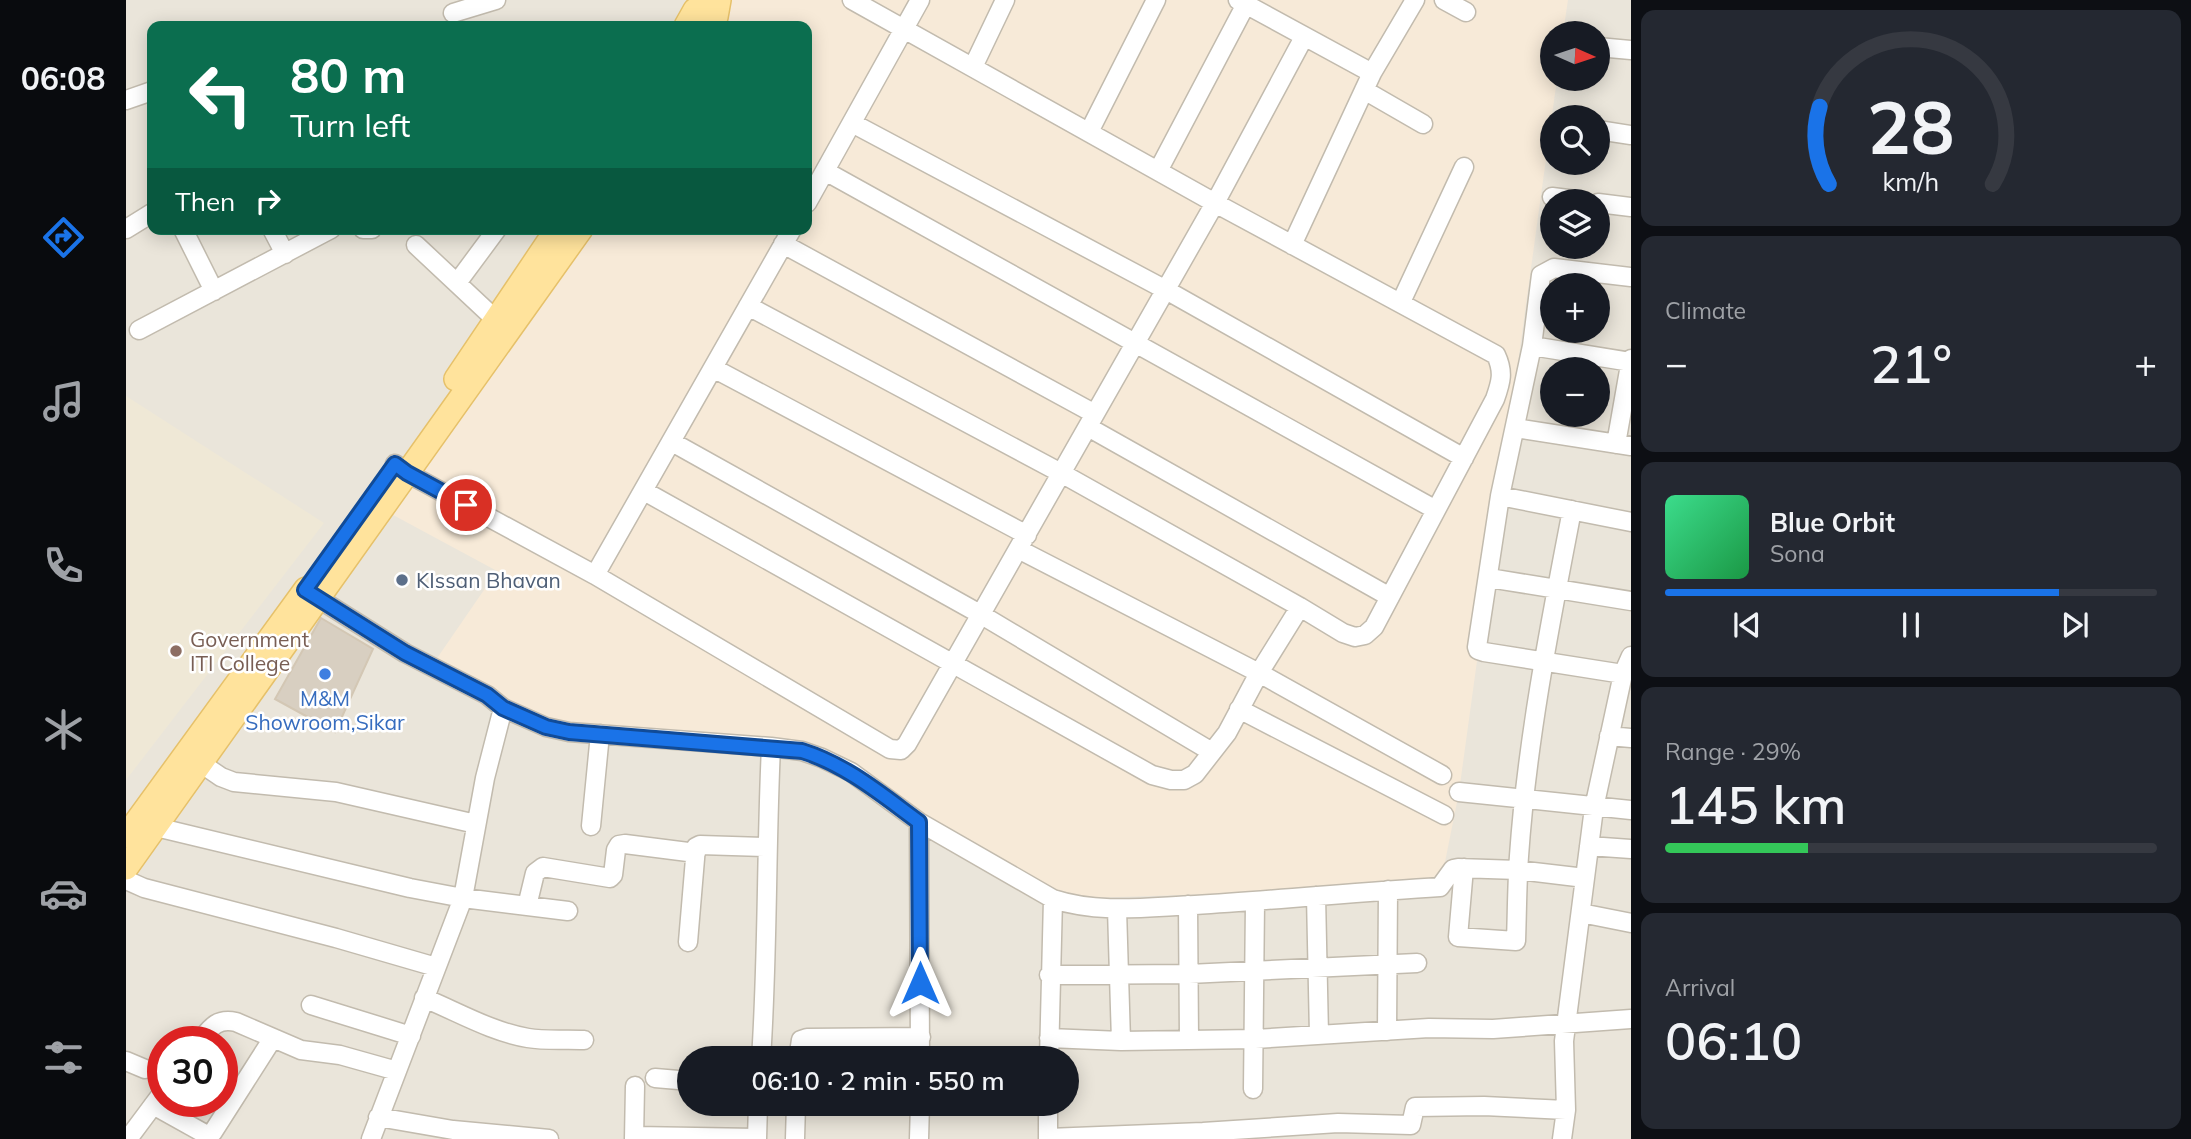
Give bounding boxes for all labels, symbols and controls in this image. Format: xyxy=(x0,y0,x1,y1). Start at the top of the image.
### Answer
north arrow xyxy=(1540,21,1610,91)
map controls xyxy=(1540,21,1610,427)
text: 80 m xyxy=(290,44,406,105)
icon: left xyxy=(175,49,266,140)
text: 06:08 xyxy=(21,58,105,98)
text: 28 xyxy=(1867,81,1955,172)
text: Turn left xyxy=(290,105,410,145)
button: search xyxy=(1540,105,1610,175)
text: km/h xyxy=(1883,166,1939,197)
icon: right xyxy=(249,182,287,220)
text: Then xyxy=(175,185,235,218)
button: layers xyxy=(1540,189,1610,259)
icon: directions xyxy=(39,213,88,262)
button: + xyxy=(1540,273,1610,343)
text: Climate xyxy=(1665,296,1746,325)
text: 21° xyxy=(1870,331,1952,396)
text: − xyxy=(1665,339,1688,387)
text: + xyxy=(2134,339,2157,387)
button: − xyxy=(1540,357,1610,427)
icon: music xyxy=(39,377,88,426)
pin xyxy=(436,475,496,535)
icon: arrive xyxy=(447,486,485,524)
text: Blue Orbit xyxy=(1770,506,1895,539)
text: Sona xyxy=(1770,539,1825,568)
icon: phone xyxy=(39,541,88,590)
place label: KIssan Bhavan xyxy=(416,567,561,593)
marker: KIssan Bhavan xyxy=(394,572,410,588)
icon: previous xyxy=(1728,606,1766,644)
icon: pause xyxy=(1892,606,1930,644)
icon: next xyxy=(2056,606,2094,644)
place label: Government ITI College xyxy=(190,626,309,676)
marker: Government ITI College xyxy=(168,643,184,659)
marker: M&M Showroom,Sikar xyxy=(317,666,333,682)
place label: M&M Showroom,Sikar xyxy=(245,685,405,735)
icon: climate xyxy=(39,705,88,754)
text: Range · 29% xyxy=(1665,737,1801,766)
text: 145 km xyxy=(1665,772,1846,837)
icon: car xyxy=(39,869,88,918)
position arrow xyxy=(883,946,957,1020)
text: Arrival xyxy=(1665,973,1735,1002)
text: 06:10 xyxy=(1665,1008,1802,1073)
speed limit sign: 30 xyxy=(147,1026,238,1117)
icon: filters xyxy=(39,1033,88,1082)
text: 06:10 · 2 min · 550 m xyxy=(751,1064,1005,1097)

